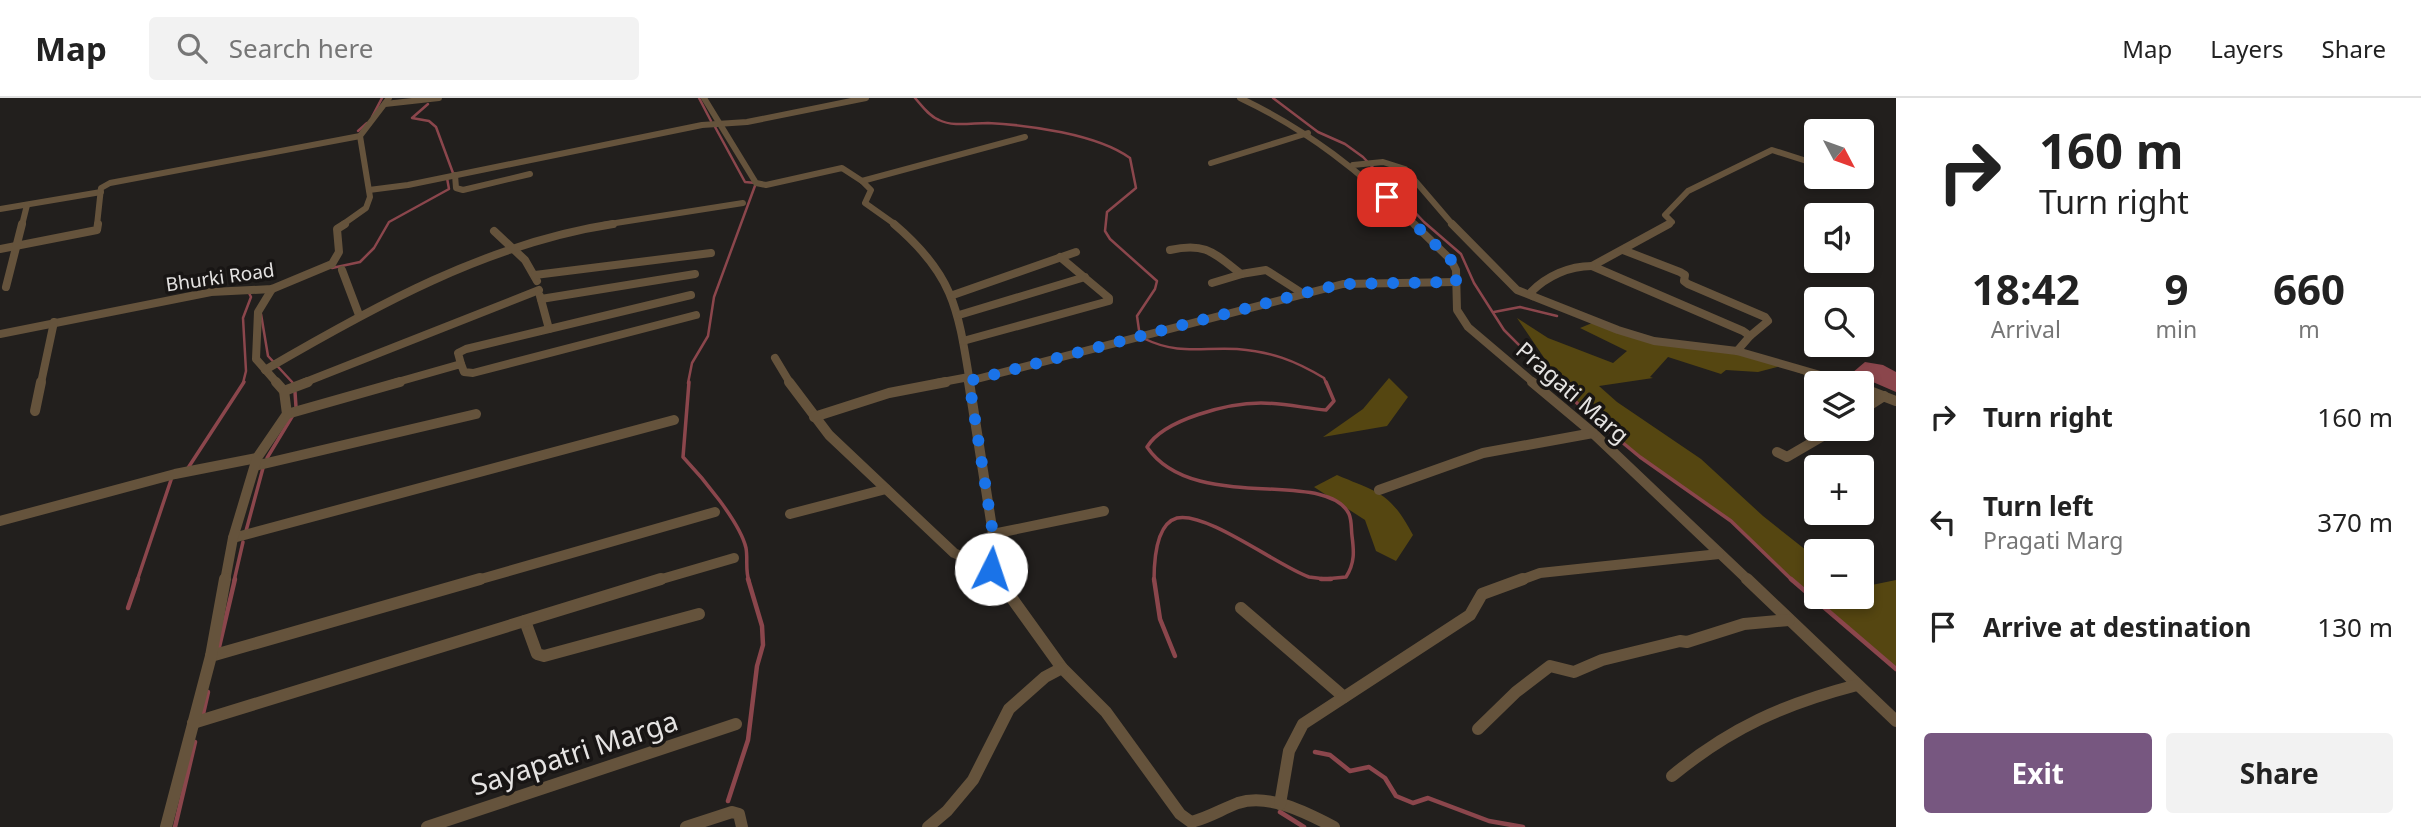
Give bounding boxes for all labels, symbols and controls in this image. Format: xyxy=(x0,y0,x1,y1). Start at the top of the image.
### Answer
search box xyxy=(149,17,639,80)
text: Map xyxy=(35,26,107,71)
icon: search xyxy=(173,29,211,67)
text: Search here xyxy=(229,30,373,66)
text: Map xyxy=(2122,32,2172,65)
text: Layers xyxy=(2210,32,2284,65)
text: Share xyxy=(2322,32,2386,65)
text: 160 m xyxy=(2039,117,2184,183)
north arrow xyxy=(1804,119,1874,189)
map controls xyxy=(1804,119,1874,609)
icon: right xyxy=(1924,126,2015,217)
pin xyxy=(1357,167,1417,227)
icon: arrive xyxy=(1368,178,1406,216)
text: Turn right xyxy=(2039,180,2189,223)
button: sound xyxy=(1804,203,1874,273)
street label: Bhurki Road xyxy=(164,257,276,297)
text: 18:42 xyxy=(1972,260,2080,317)
text: 9 xyxy=(2164,260,2188,317)
text: 660 xyxy=(2273,260,2345,317)
button: search xyxy=(1804,287,1874,357)
text: Arrival xyxy=(1991,313,2061,345)
text: min xyxy=(2156,313,2197,345)
text: m xyxy=(2298,313,2320,345)
street label: Pragati Marg xyxy=(1510,334,1636,450)
button: layers xyxy=(1804,371,1874,441)
icon: right xyxy=(1924,398,1962,436)
text: Turn right xyxy=(1983,399,2113,435)
text: 160 m xyxy=(2317,399,2393,435)
button: + xyxy=(1804,455,1874,525)
text: Turn left xyxy=(1983,488,2094,524)
icon: left xyxy=(1924,503,1962,541)
text: 370 m xyxy=(2317,504,2393,540)
text: Pragati Marg xyxy=(1983,524,2123,556)
position arrow xyxy=(954,532,1028,606)
button: − xyxy=(1804,539,1874,609)
icon: arrive xyxy=(1924,608,1962,646)
text: Arrive at destination xyxy=(1983,609,2252,645)
text: 130 m xyxy=(2317,609,2393,645)
street label: Sayapatri Marga xyxy=(466,701,682,803)
button: Exit xyxy=(1924,733,2152,813)
button: Share xyxy=(2166,733,2393,813)

